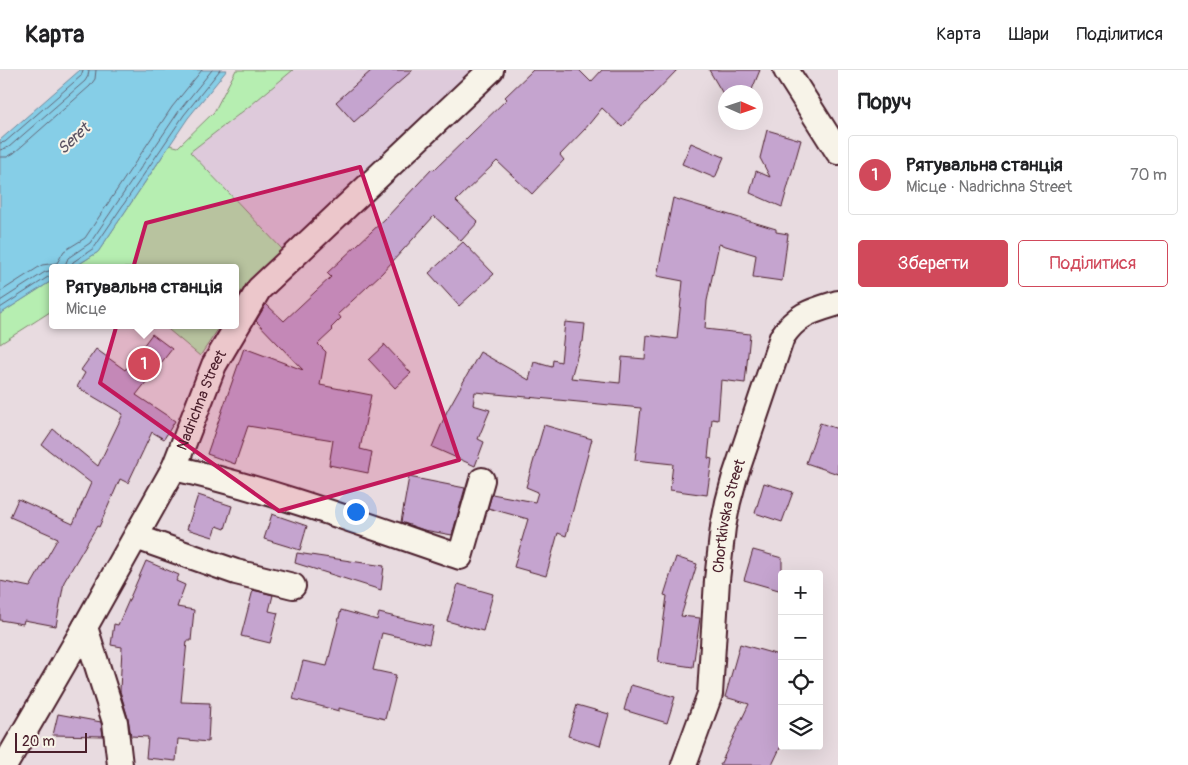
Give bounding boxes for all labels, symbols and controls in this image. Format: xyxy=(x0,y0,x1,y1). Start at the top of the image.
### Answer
text: Карта xyxy=(25,20,84,49)
text: Карта xyxy=(936,23,981,46)
text: Шари xyxy=(1009,23,1048,46)
text: Поділитися xyxy=(1076,23,1163,46)
north arrow xyxy=(718,85,763,130)
text: Поруч xyxy=(858,89,911,116)
water label: Seret xyxy=(53,118,95,159)
text: Рятувальна станція xyxy=(906,153,1063,177)
text: 1 xyxy=(872,165,878,185)
text: 70 m xyxy=(1130,165,1167,185)
text: Місце · Nadrichna Street xyxy=(906,177,1072,197)
button: Зберегти xyxy=(858,240,1008,287)
button: Поділитися xyxy=(1018,240,1168,287)
popup xyxy=(49,264,239,329)
text: Рятувальна станція xyxy=(66,275,222,299)
text: Місце xyxy=(66,299,106,319)
pin: 1 xyxy=(128,345,160,383)
street label: Nadrichna Street xyxy=(173,346,231,453)
street label: Chortkivska Street xyxy=(709,456,750,574)
your location xyxy=(343,499,369,525)
map controls xyxy=(778,570,823,750)
button: + xyxy=(778,570,823,615)
button: − xyxy=(778,615,823,660)
button: locate xyxy=(778,660,823,705)
button: layers xyxy=(778,705,823,750)
scale bar xyxy=(15,730,88,753)
text: 20 m xyxy=(22,733,55,750)

